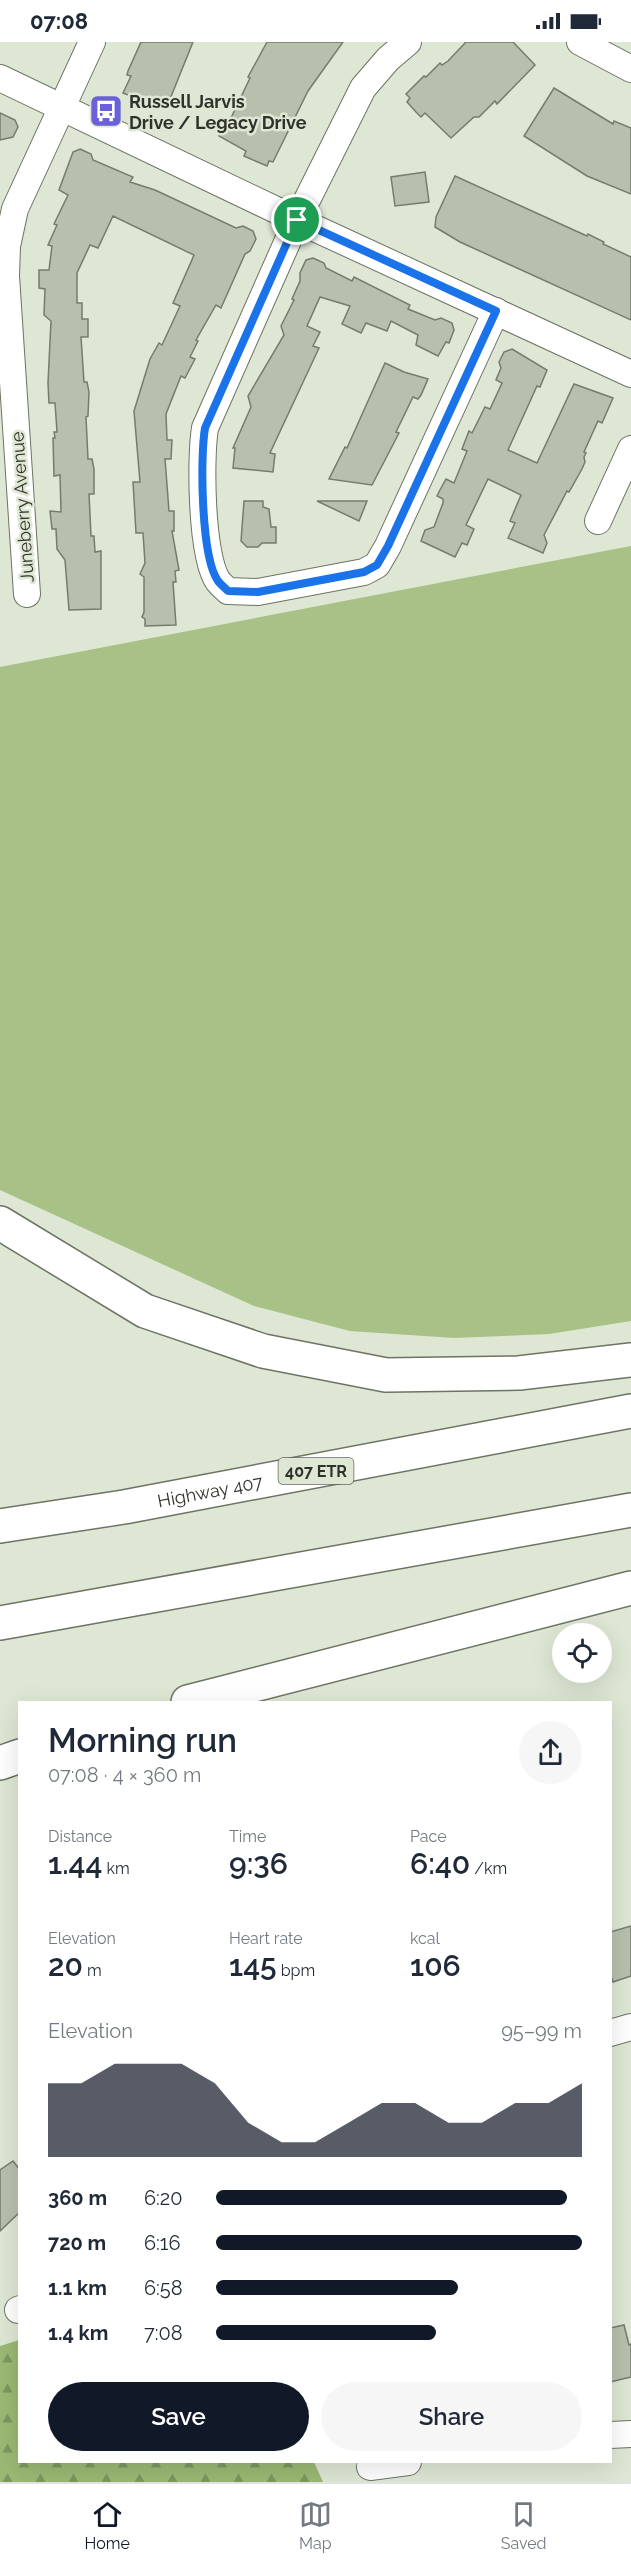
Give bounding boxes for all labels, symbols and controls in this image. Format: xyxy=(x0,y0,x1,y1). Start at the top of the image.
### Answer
text: 07:08 xyxy=(30,8,88,34)
place label: Russell Jarvis Drive / Legacy Drive xyxy=(129,91,307,133)
bus stop icon: Russell Jarvis Drive / Legacy Drive xyxy=(88,93,124,129)
pin xyxy=(271,194,322,245)
icon: arrive xyxy=(280,203,313,236)
street label: Juneberry Avenue xyxy=(6,430,38,583)
road number: 407 ETR xyxy=(278,1458,354,1484)
street label: Highway 407 xyxy=(156,1470,265,1511)
map controls xyxy=(552,1623,612,1683)
button: locate xyxy=(552,1623,612,1683)
text: Morning run xyxy=(48,1721,237,1760)
button: share xyxy=(519,1721,582,1784)
text: 07:08 · 4 × 360 m xyxy=(48,1763,201,1787)
text: Distance xyxy=(48,1827,112,1846)
text: Time xyxy=(229,1827,266,1846)
text: Pace xyxy=(410,1827,447,1846)
text: 1.44 xyxy=(48,1846,102,1881)
text: 9:36 xyxy=(229,1846,288,1881)
text: 6:40 xyxy=(410,1846,470,1881)
text: km xyxy=(102,1859,130,1878)
text: /km xyxy=(470,1859,507,1878)
text: Elevation xyxy=(48,1929,116,1948)
text: Heart rate xyxy=(229,1929,303,1948)
text: kcal xyxy=(410,1929,440,1948)
text: 20 xyxy=(48,1948,83,1983)
text: 145 xyxy=(229,1948,277,1983)
text: 106 xyxy=(410,1948,461,1983)
text: m xyxy=(83,1961,102,1980)
text: bpm xyxy=(277,1961,315,1980)
text: Elevation xyxy=(48,2019,133,2043)
text: 95–99 m xyxy=(501,2019,582,2043)
text: 360 m xyxy=(48,2186,107,2210)
text: 6:20 xyxy=(144,2186,182,2210)
text: 720 m xyxy=(48,2231,106,2255)
text: 6:16 xyxy=(144,2231,180,2255)
text: 1.1 km xyxy=(48,2276,107,2300)
text: 6:58 xyxy=(144,2276,183,2300)
text: 1.4 km xyxy=(48,2321,108,2345)
text: 7:08 xyxy=(144,2321,183,2345)
button: Save xyxy=(48,2382,309,2451)
button: Share xyxy=(321,2382,582,2451)
tab: Home xyxy=(84,2498,130,2553)
tab: Map xyxy=(299,2498,332,2553)
tab: Saved xyxy=(501,2498,546,2553)

